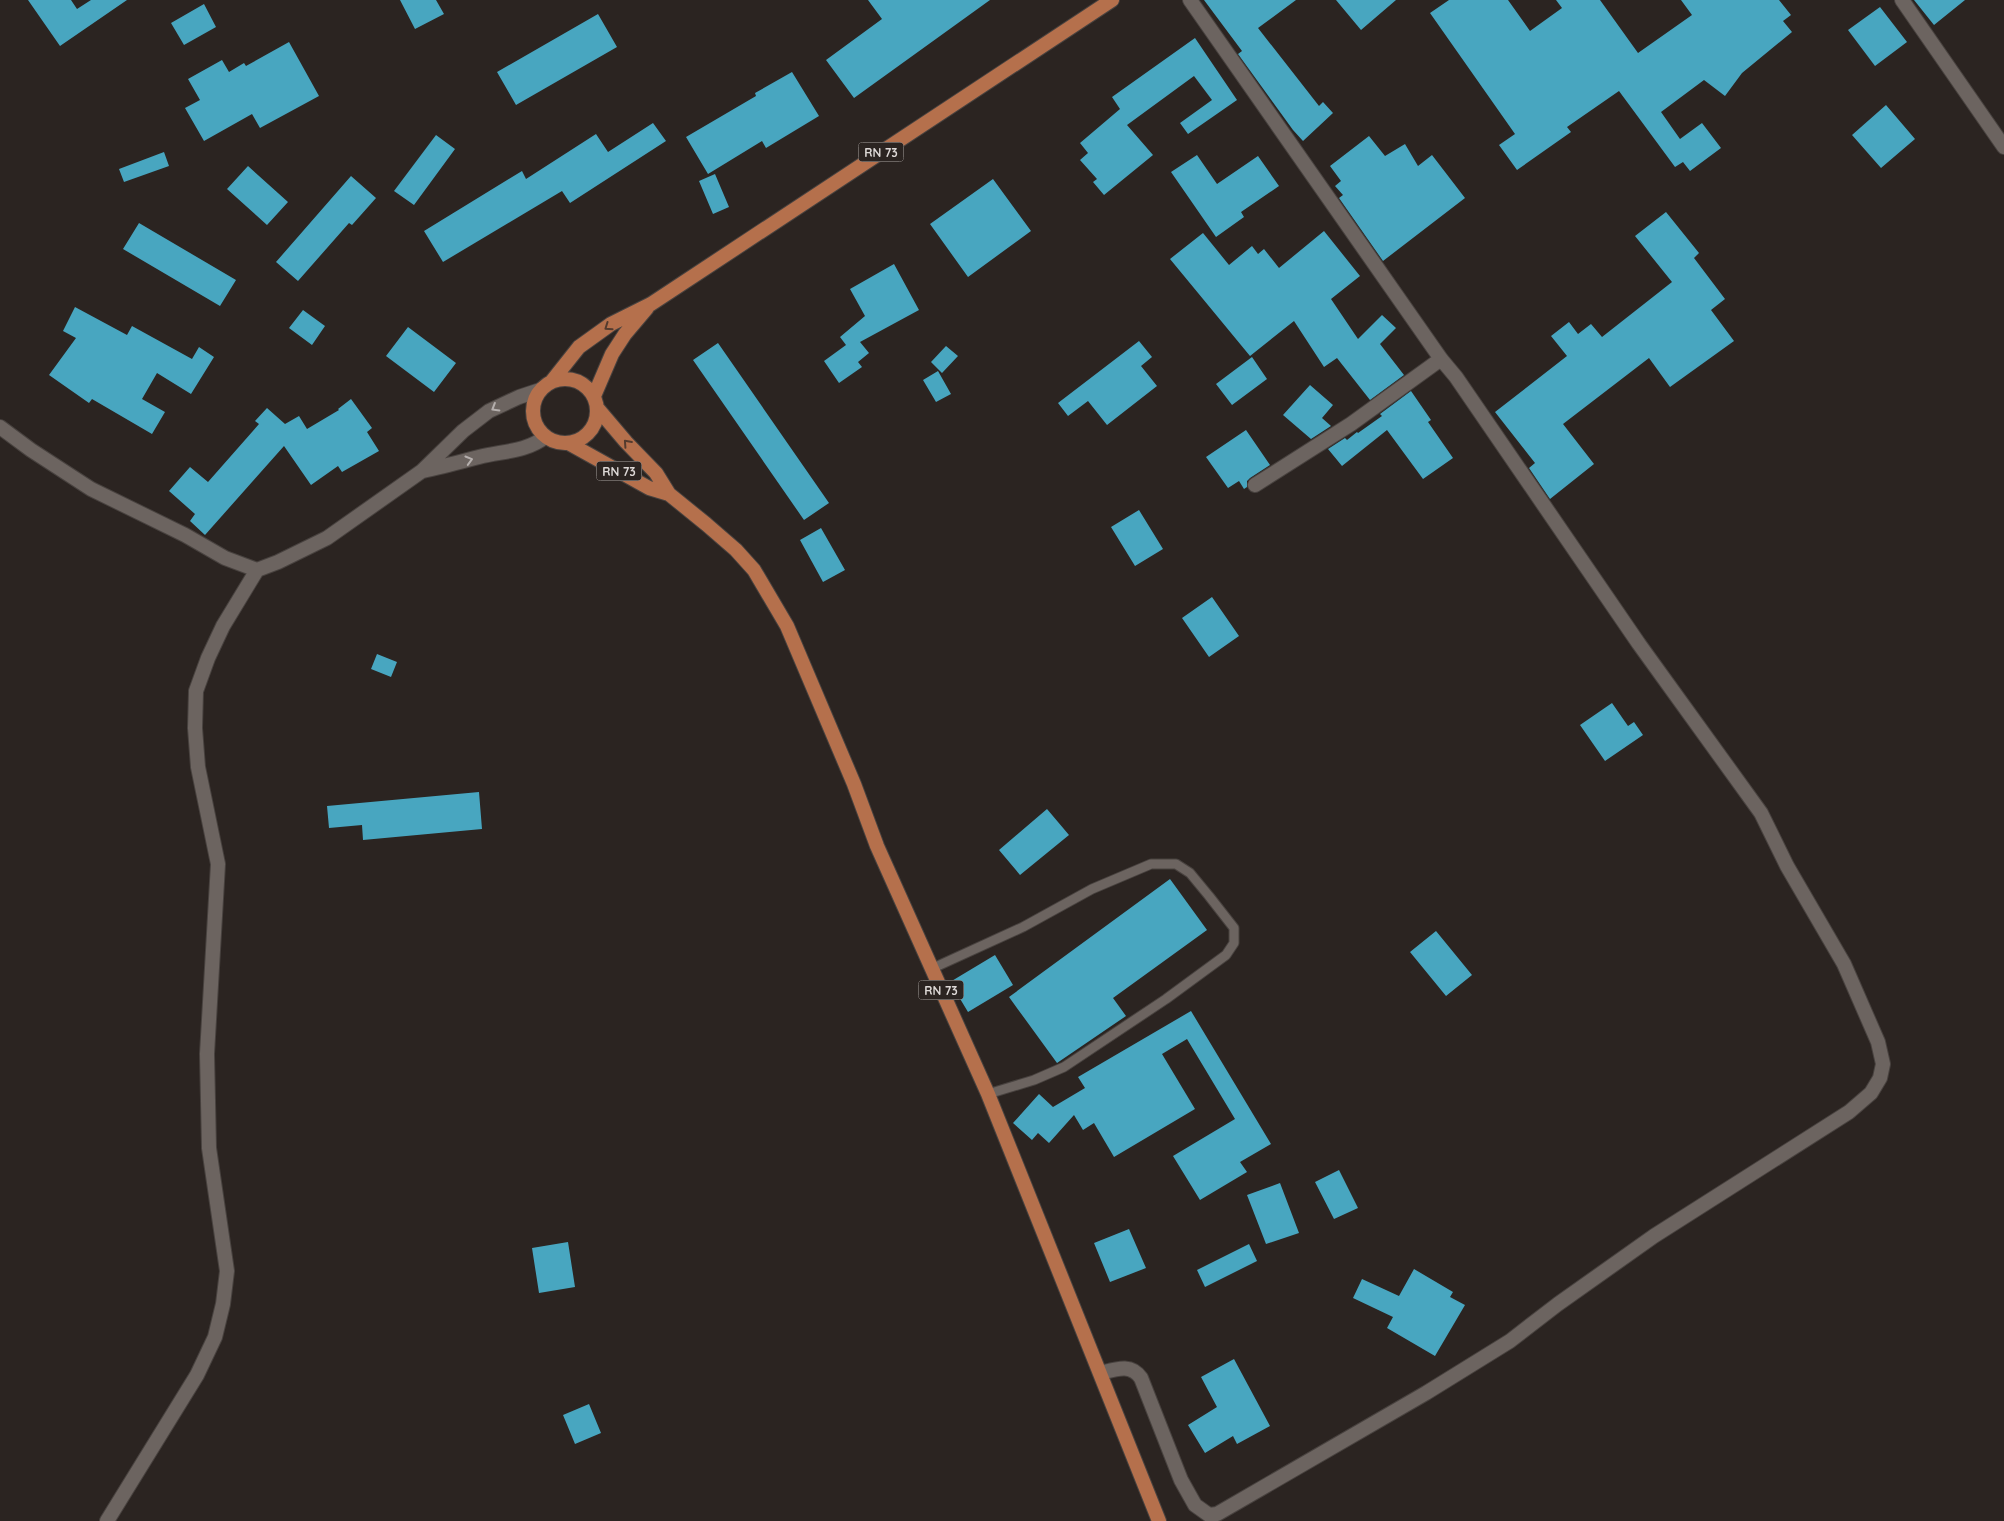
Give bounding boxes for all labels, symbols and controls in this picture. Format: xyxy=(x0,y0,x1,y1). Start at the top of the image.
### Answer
road number: RN 73 xyxy=(858,142,904,162)
one-way arrow xyxy=(604,321,614,330)
one-way arrow xyxy=(491,401,500,411)
one-way arrow xyxy=(624,440,633,449)
one-way arrow xyxy=(465,455,474,466)
road number: RN 73 xyxy=(596,462,642,481)
road number: RN 73 xyxy=(918,980,964,1000)

